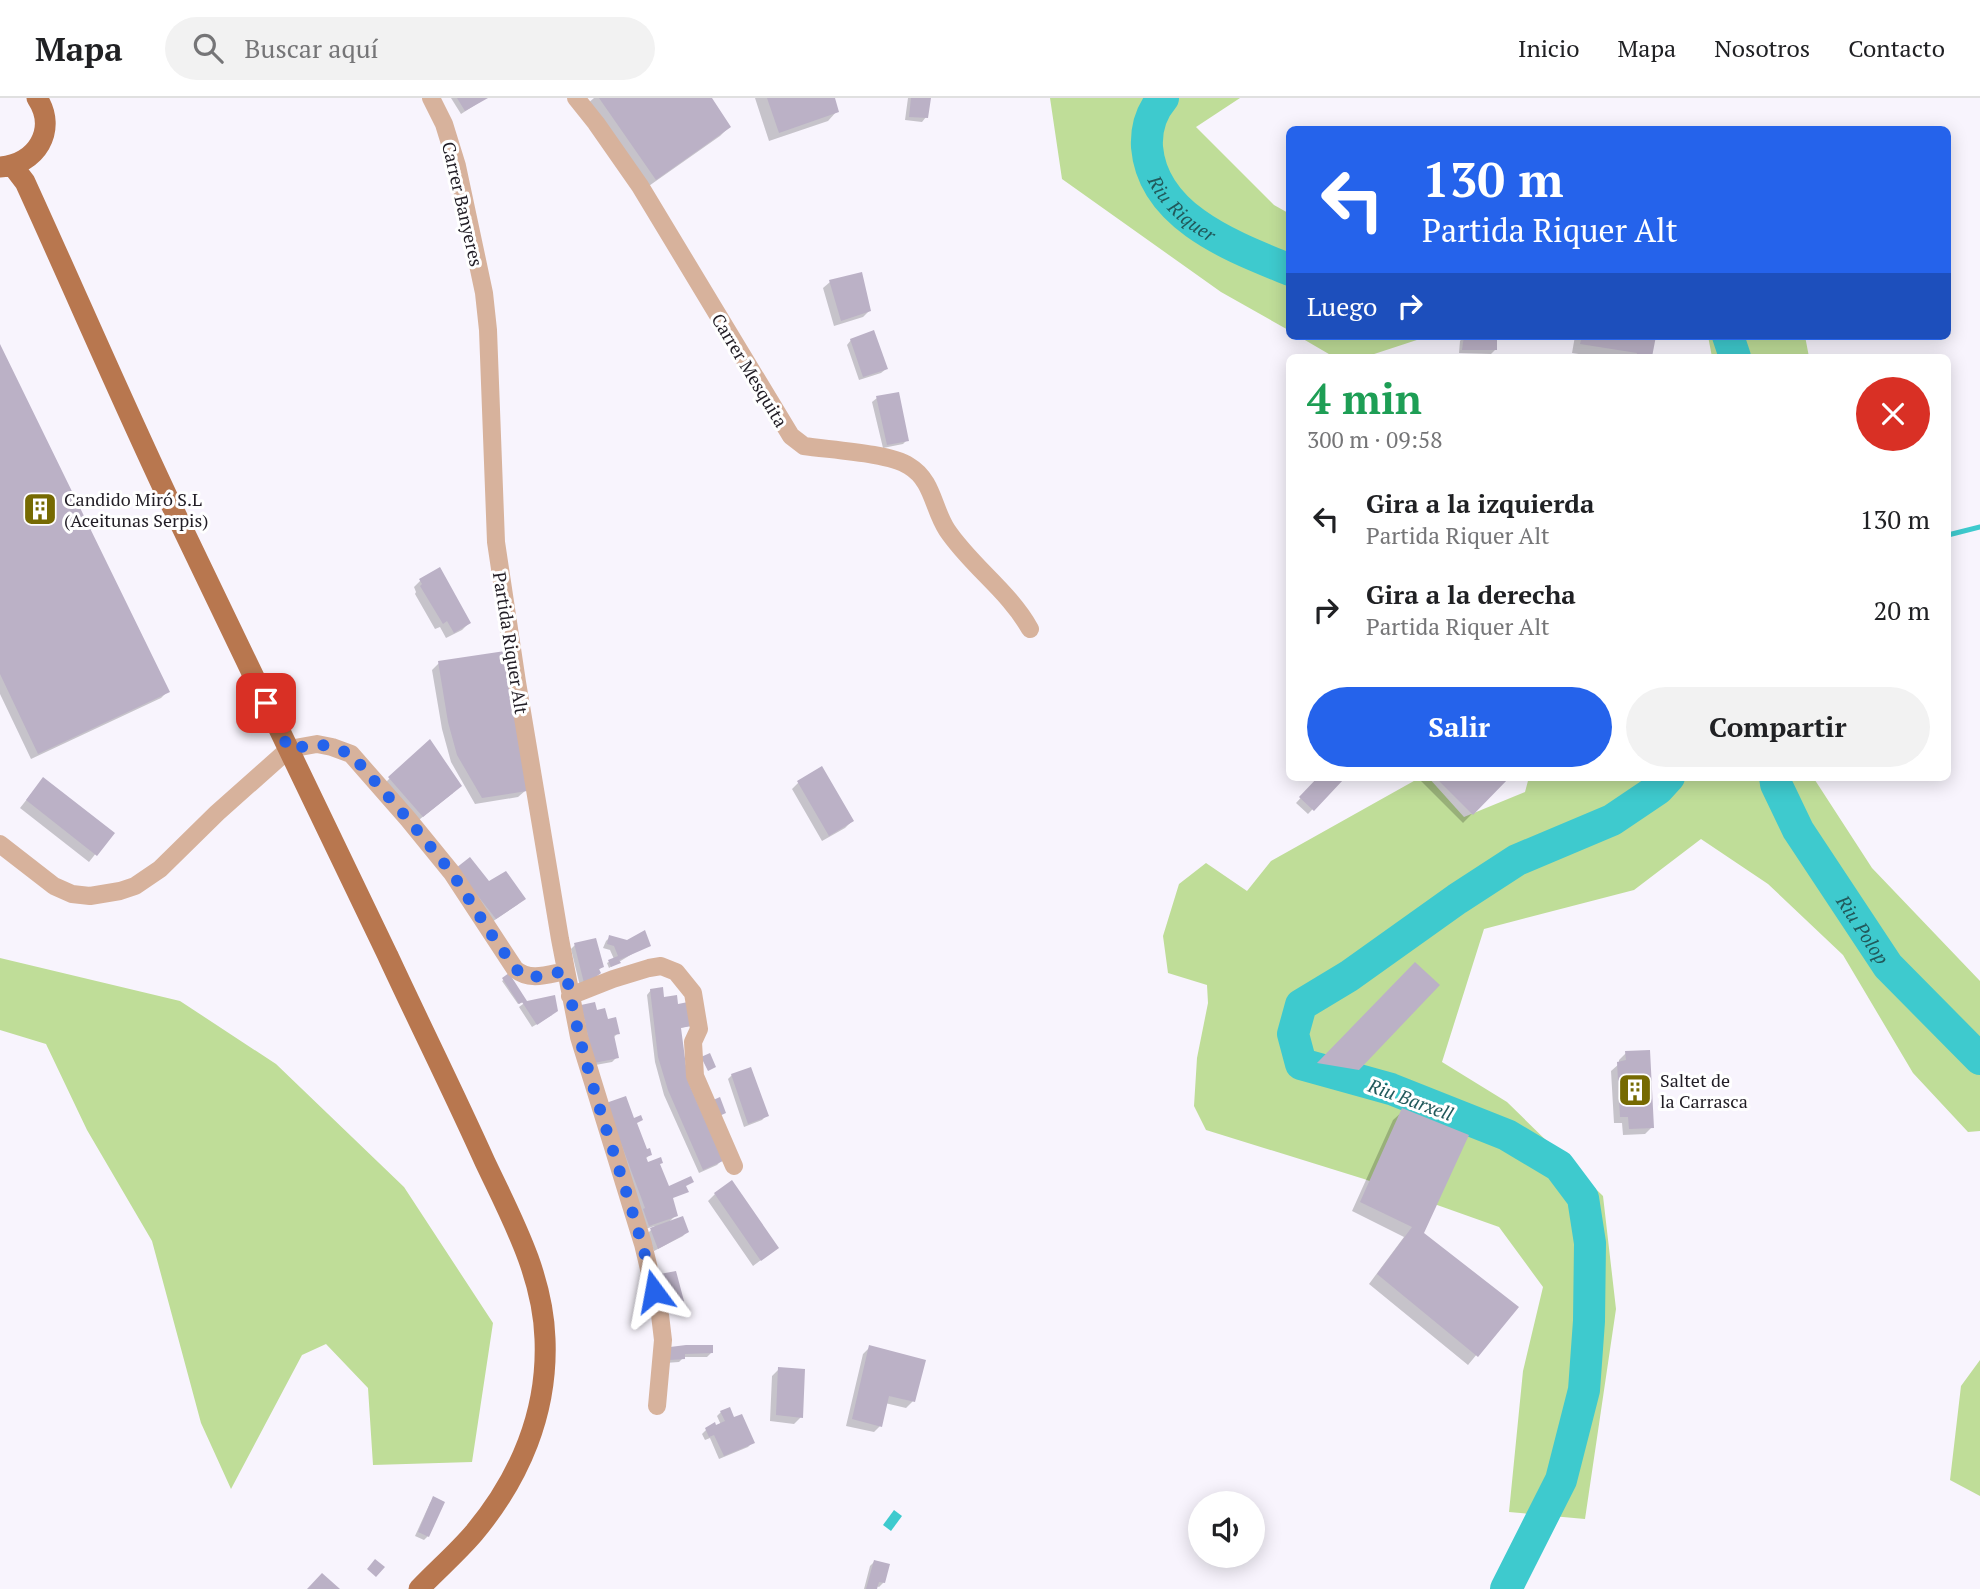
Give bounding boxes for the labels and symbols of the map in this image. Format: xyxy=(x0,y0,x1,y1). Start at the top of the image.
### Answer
street label: Carrer Banyeres xyxy=(437,139,489,269)
water label: Riu Riquer xyxy=(1143,170,1221,247)
street label: Carrer Mesquita xyxy=(707,309,793,431)
place label: Candido Miró S.L (Aceitunas Serpis) xyxy=(64,487,209,532)
building icon: Candido Miró S.L (Aceitunas Serpis) xyxy=(21,490,59,528)
street label: Partida Riquer Alt xyxy=(488,570,534,716)
pin xyxy=(236,673,296,733)
water label: Riu Polop xyxy=(1831,889,1896,969)
place label: Saltet de la Carrasca xyxy=(1660,1068,1748,1113)
building icon: Saltet de la Carrasca xyxy=(1616,1071,1654,1109)
water label: Riu Barxell xyxy=(1364,1072,1458,1126)
position arrow xyxy=(617,1254,691,1328)

